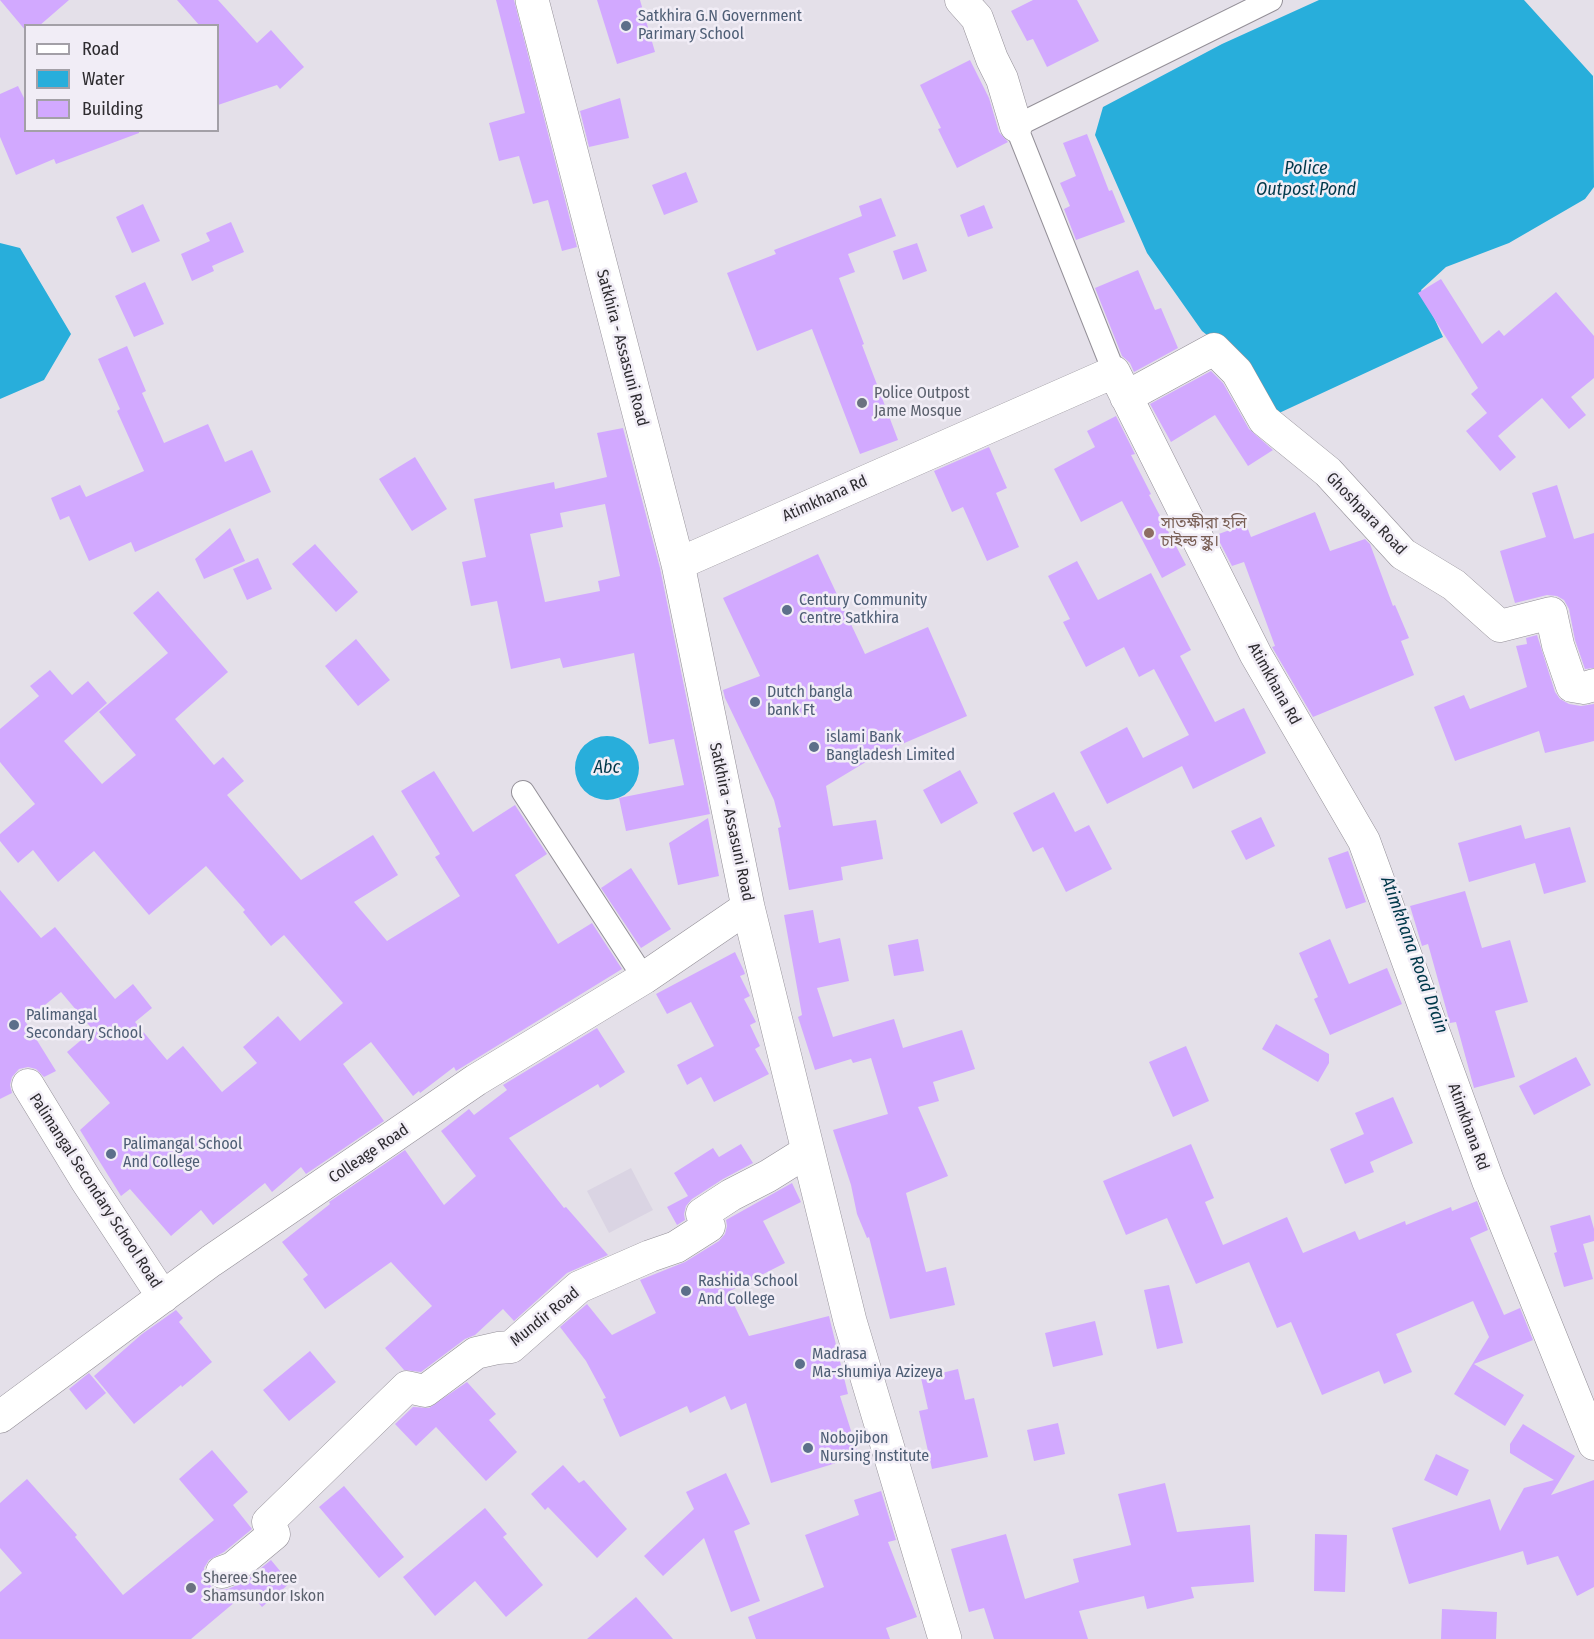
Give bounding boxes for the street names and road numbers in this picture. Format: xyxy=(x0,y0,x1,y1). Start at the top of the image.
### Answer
street label: Satkhira - Assasuni Road xyxy=(592,268,652,428)
street label: Ghoshpara Road xyxy=(1322,469,1410,559)
street label: Atimkhana Rd xyxy=(780,472,870,526)
street label: Atimkhana Rd xyxy=(1244,640,1304,728)
street label: Satkhira - Assasuni Road xyxy=(705,741,757,903)
street label: Atimkhana Rd xyxy=(1443,1081,1493,1173)
street label: Palimangal Secondary School Road xyxy=(25,1090,165,1292)
street label: Colleage Road xyxy=(325,1120,413,1188)
street label: Mundir Road xyxy=(507,1283,583,1351)

